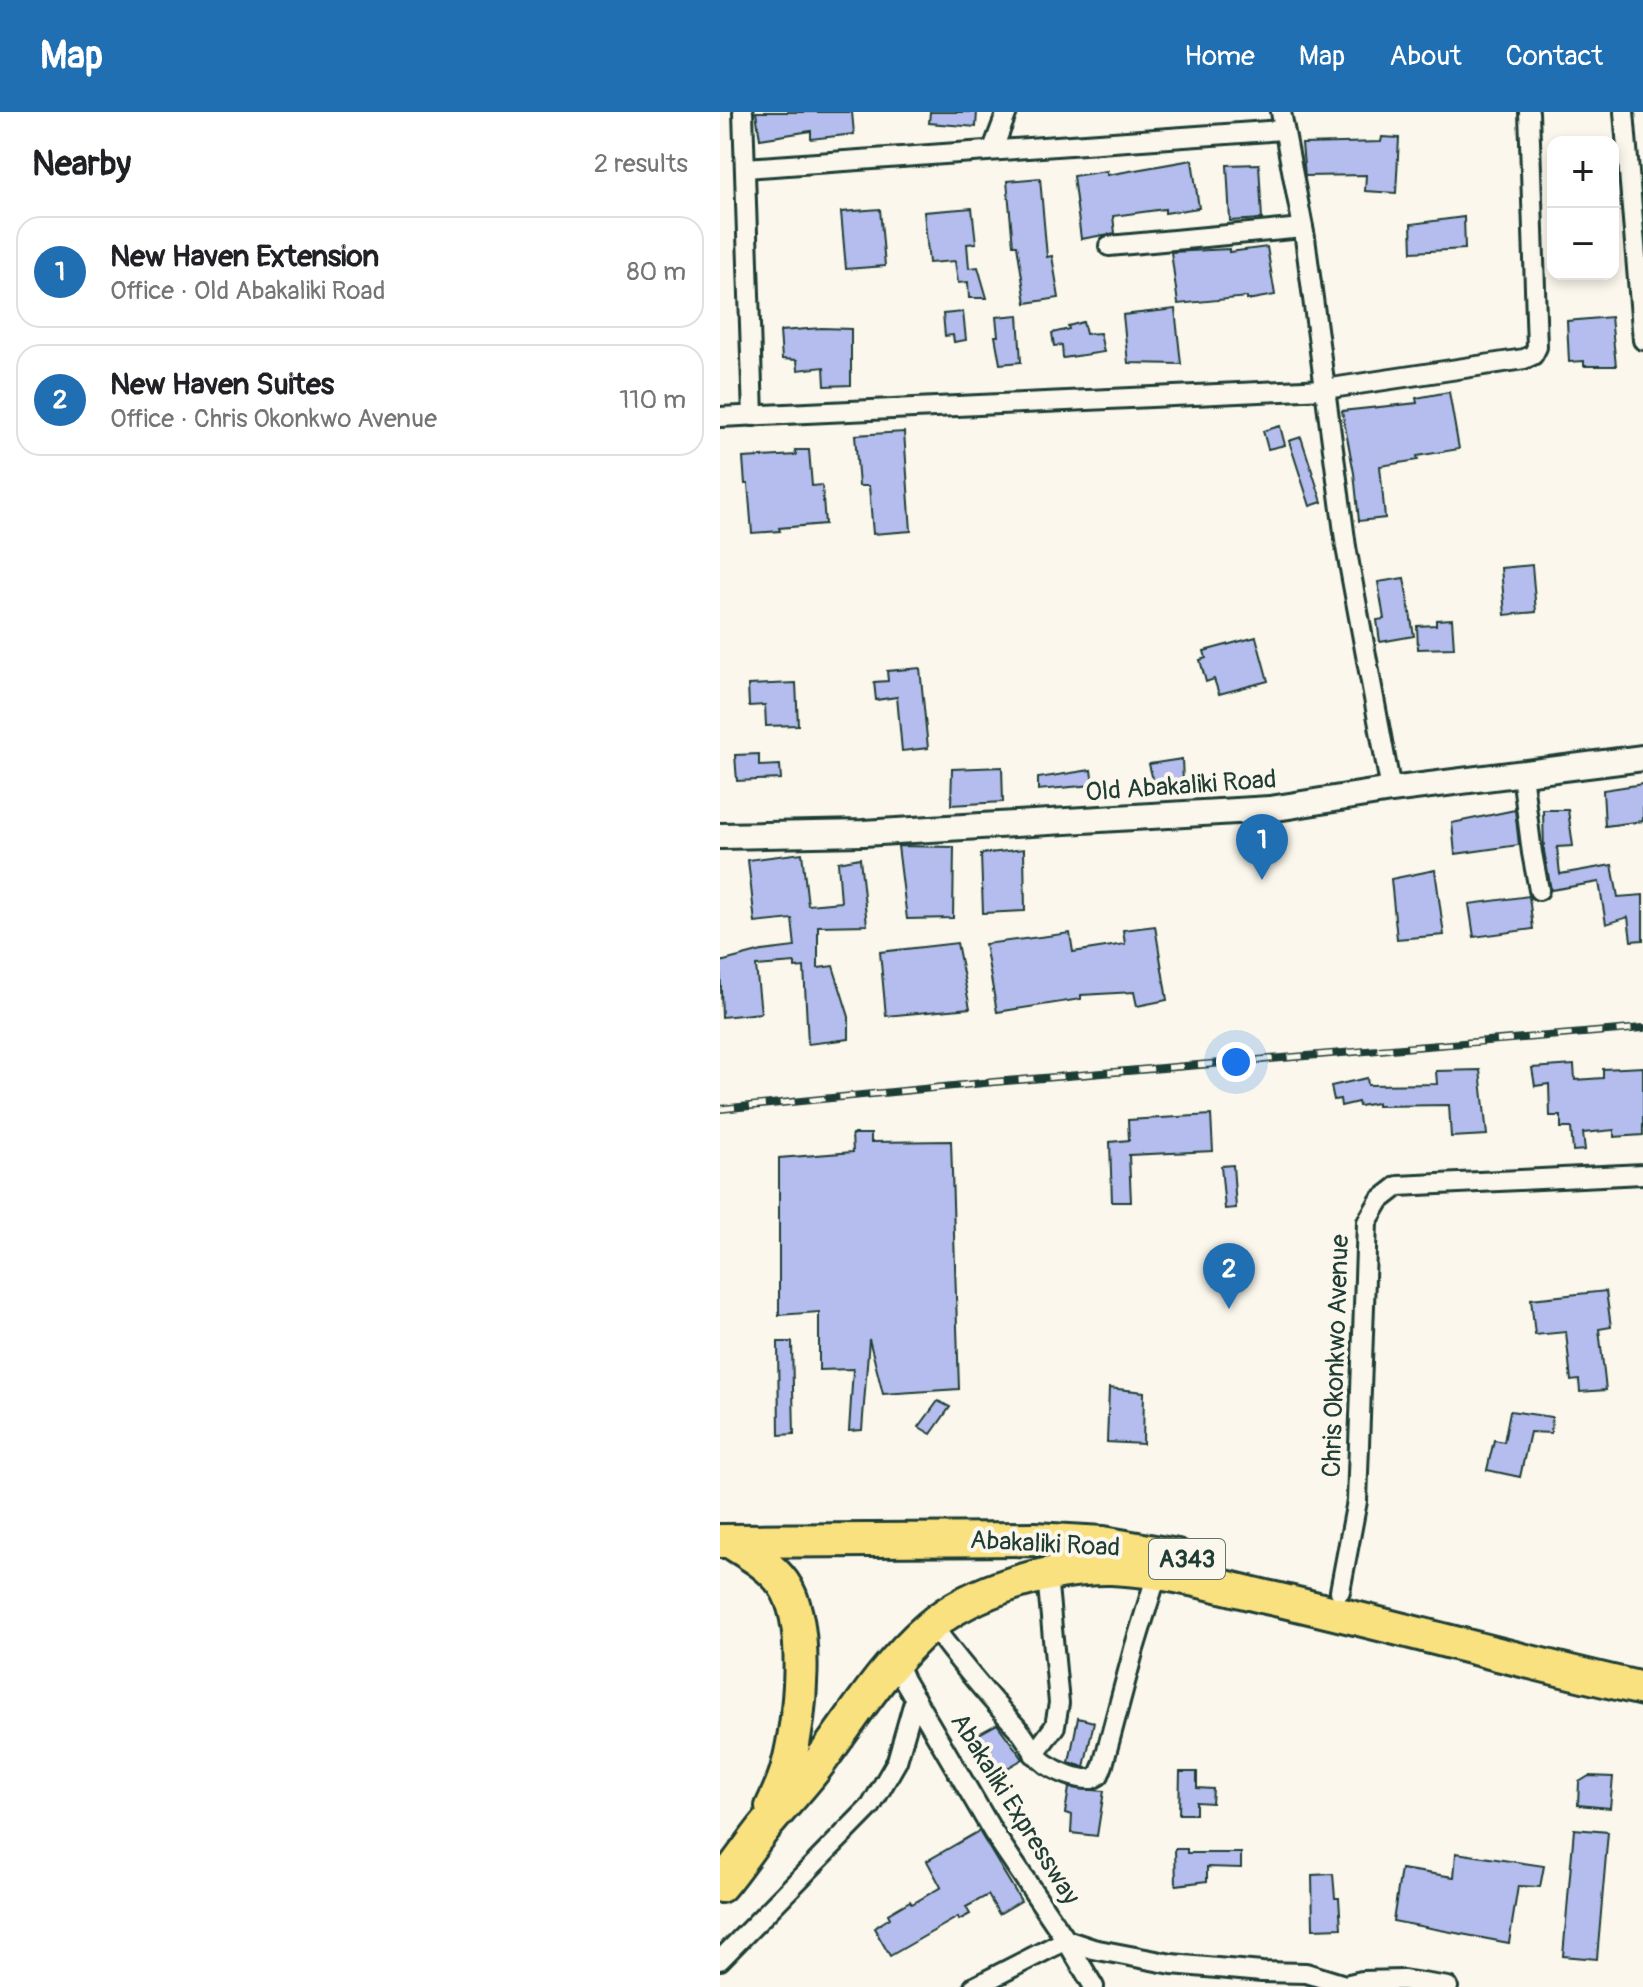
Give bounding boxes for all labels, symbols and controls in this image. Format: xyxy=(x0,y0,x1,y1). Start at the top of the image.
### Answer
text: Map xyxy=(40,32,103,80)
text: Home xyxy=(1184,39,1255,74)
text: Map xyxy=(1299,39,1345,74)
text: About xyxy=(1389,39,1462,74)
text: Contact xyxy=(1506,39,1603,74)
map controls xyxy=(1547,136,1619,280)
button: + xyxy=(1547,136,1619,208)
text: Nearby xyxy=(32,143,131,186)
text: 2 results xyxy=(594,148,688,180)
button: − xyxy=(1547,208,1619,280)
text: New Haven Extension xyxy=(110,238,379,275)
text: 1 xyxy=(55,256,65,288)
text: 80 m xyxy=(626,256,686,288)
text: Office · Old Abakaliki Road xyxy=(110,275,385,307)
text: New Haven Suites xyxy=(110,366,334,403)
text: 2 xyxy=(53,384,67,416)
text: 110 m xyxy=(619,384,686,416)
text: Office · Chris Okonkwo Avenue xyxy=(110,403,437,435)
street label: Old Abakaliki Road xyxy=(1084,763,1278,809)
pin: 1 xyxy=(1236,814,1288,880)
your location xyxy=(1216,1042,1256,1082)
street label: Chris Okonkwo Avenue xyxy=(1316,1234,1356,1478)
pin: 2 xyxy=(1203,1243,1255,1309)
street label: Abakaliki Road xyxy=(969,1524,1121,1564)
road number: A343 xyxy=(1149,1539,1225,1579)
street label: Abakaliki Expressway xyxy=(943,1707,1087,1911)

